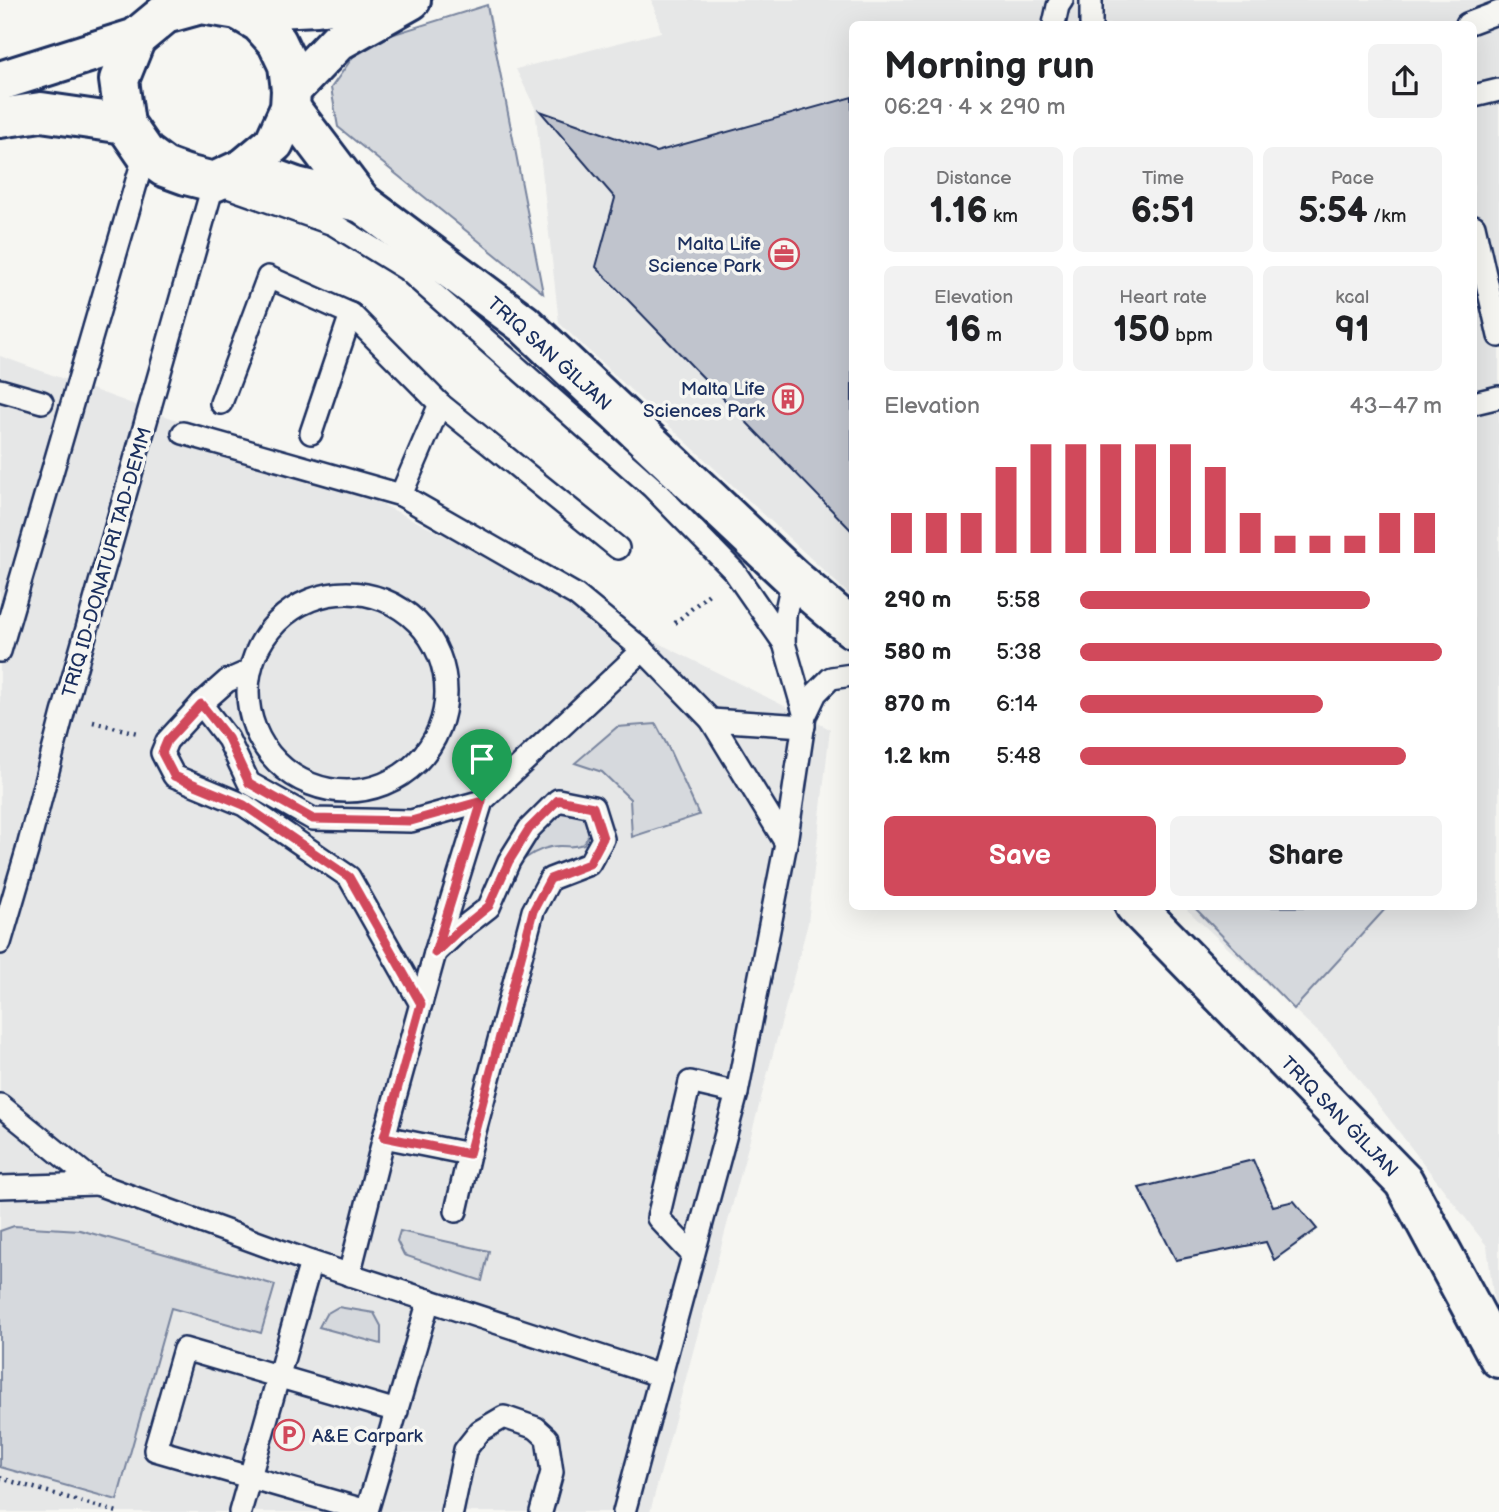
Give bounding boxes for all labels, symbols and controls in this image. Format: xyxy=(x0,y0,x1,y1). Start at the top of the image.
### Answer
text: Morning run xyxy=(884,44,1095,89)
button: share xyxy=(1368,44,1442,118)
text: 06:29 · 4 × 290 m xyxy=(884,93,1065,121)
text: Distance xyxy=(936,167,1012,190)
text: Time xyxy=(1142,167,1184,190)
text: Pace xyxy=(1331,167,1374,190)
text: 1.16 xyxy=(929,190,988,233)
text: 6:51 xyxy=(1131,190,1195,233)
text: 5:54 xyxy=(1298,190,1368,233)
text: km xyxy=(988,205,1018,228)
text: /km xyxy=(1368,205,1406,228)
place label: Malta Life Science Park xyxy=(648,233,762,278)
office icon: Malta Life Science Park xyxy=(767,237,801,271)
text: Elevation xyxy=(934,286,1013,309)
text: Heart rate xyxy=(1119,286,1207,309)
text: kcal xyxy=(1335,286,1369,309)
street label: TRIQ SAN ĠILJAN xyxy=(482,292,616,416)
text: 16 xyxy=(945,309,981,352)
text: 150 xyxy=(1113,309,1170,352)
text: 91 xyxy=(1335,309,1370,352)
text: m xyxy=(981,324,1002,347)
text: bpm xyxy=(1170,324,1213,347)
place label: Malta Life Sciences Park xyxy=(643,378,766,423)
building icon: Malta Life Sciences Park xyxy=(771,382,805,416)
text: Elevation xyxy=(884,392,980,420)
text: 43–47 m xyxy=(1349,392,1442,420)
street label: TRIQ ID-DONATURI TAD-DEMM xyxy=(58,425,157,700)
text: 290 m xyxy=(884,586,951,614)
text: 5:58 xyxy=(996,586,1040,614)
text: 580 m xyxy=(884,638,951,666)
text: 5:38 xyxy=(996,638,1041,666)
text: 870 m xyxy=(884,690,951,718)
text: 6:14 xyxy=(996,690,1038,718)
pin xyxy=(452,729,512,801)
icon: arrive xyxy=(463,740,501,778)
text: 1.2 km xyxy=(884,742,950,770)
text: 5:48 xyxy=(996,742,1041,770)
button: Save xyxy=(884,816,1156,896)
button: Share xyxy=(1170,816,1442,896)
street label: TRIQ SAN ĠILJAN xyxy=(1275,1052,1402,1182)
parking icon: A&E Carpark xyxy=(272,1418,306,1452)
place label: A&E Carpark xyxy=(312,1425,424,1448)

